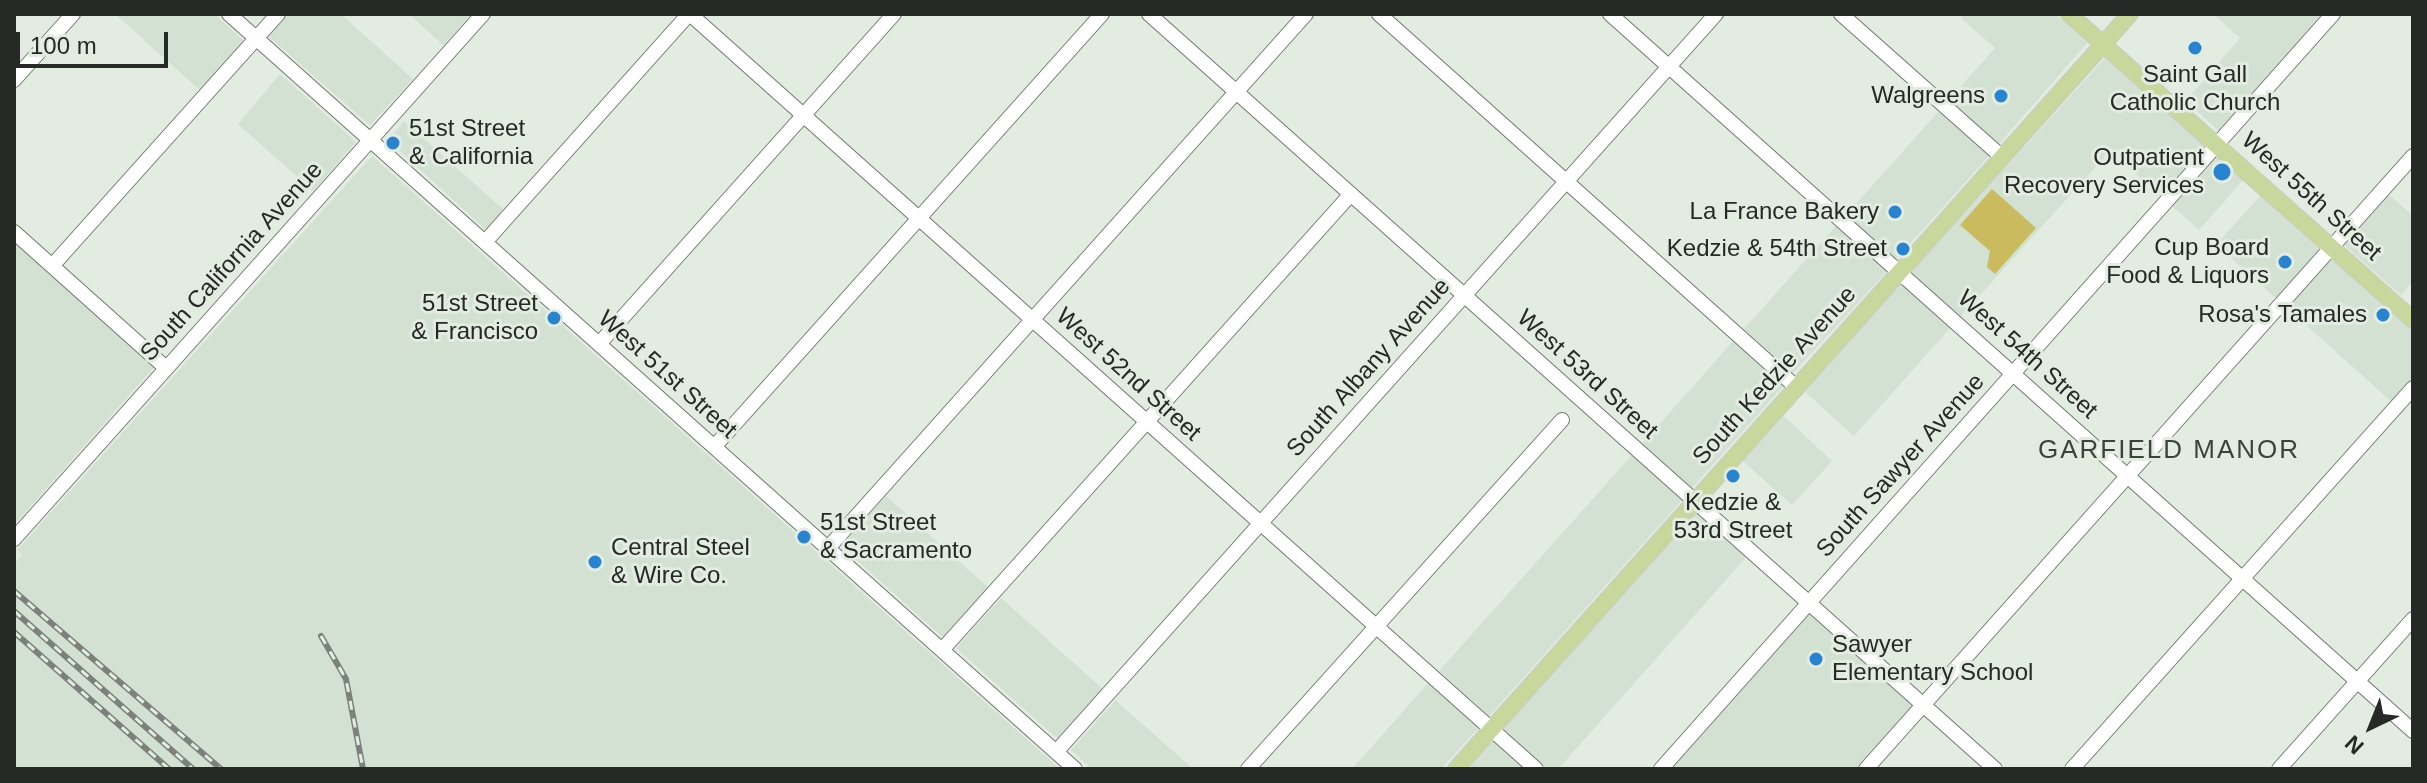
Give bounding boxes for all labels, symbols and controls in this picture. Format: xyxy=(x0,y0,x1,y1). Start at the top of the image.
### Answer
scale bar xyxy=(20,16,172,66)
text: 100 m xyxy=(30,32,97,59)
marker: Saint Gall Catholic Church xyxy=(2186,39,2204,57)
place label: Saint Gall Catholic Church xyxy=(2110,61,2280,117)
place label: Walgreens xyxy=(1871,82,1985,110)
marker: Walgreens xyxy=(1992,87,2010,105)
place label: 51st Street & California xyxy=(409,115,533,171)
street label: West 55th Street xyxy=(2235,127,2387,267)
marker: 51st Street & California xyxy=(384,134,402,152)
place label: Outpatient Recovery Services xyxy=(2004,144,2204,200)
street label: South California Avenue xyxy=(135,156,329,368)
marker: Outpatient Recovery Services xyxy=(2211,161,2233,183)
place label: La France Bakery xyxy=(1690,198,1879,226)
marker: La France Bakery xyxy=(1886,203,1904,221)
place label: Cup Board Food & Liquors xyxy=(2106,234,2269,290)
place label: Kedzie & 54th Street xyxy=(1667,235,1887,263)
marker: Kedzie & 54th Street xyxy=(1894,240,1912,258)
marker: Cup Board Food & Liquors xyxy=(2276,253,2294,271)
street label: South Albany Avenue xyxy=(1281,273,1457,463)
street label: South Kedzie Avenue xyxy=(1687,281,1863,471)
street label: West 54th Street xyxy=(1951,285,2103,425)
place label: 51st Street & Francisco xyxy=(411,290,538,346)
place label: Rosa's Tamales xyxy=(2198,301,2367,329)
street label: West 52nd Street xyxy=(1050,302,1206,448)
street label: West 53rd Street xyxy=(1511,304,1663,446)
street label: West 51st Street xyxy=(592,305,742,445)
marker: Rosa's Tamales xyxy=(2374,306,2392,324)
marker: 51st Street & Francisco xyxy=(545,309,563,327)
street label: South Sawyer Avenue xyxy=(1811,368,1991,564)
district label: GARFIELD MANOR xyxy=(2038,435,2300,467)
marker: Kedzie & 53rd Street xyxy=(1724,467,1742,485)
place label: Kedzie & 53rd Street xyxy=(1674,489,1792,545)
place label: 51st Street & Sacramento xyxy=(820,509,972,565)
marker: 51st Street & Sacramento xyxy=(795,528,813,546)
place label: Central Steel & Wire Co. xyxy=(611,534,750,590)
marker: Central Steel & Wire Co. xyxy=(586,553,604,571)
place label: Sawyer Elementary School xyxy=(1832,631,2033,687)
marker: Sawyer Elementary School xyxy=(1807,650,1825,668)
north arrow xyxy=(2331,687,2411,767)
text: N xyxy=(2340,730,2369,759)

